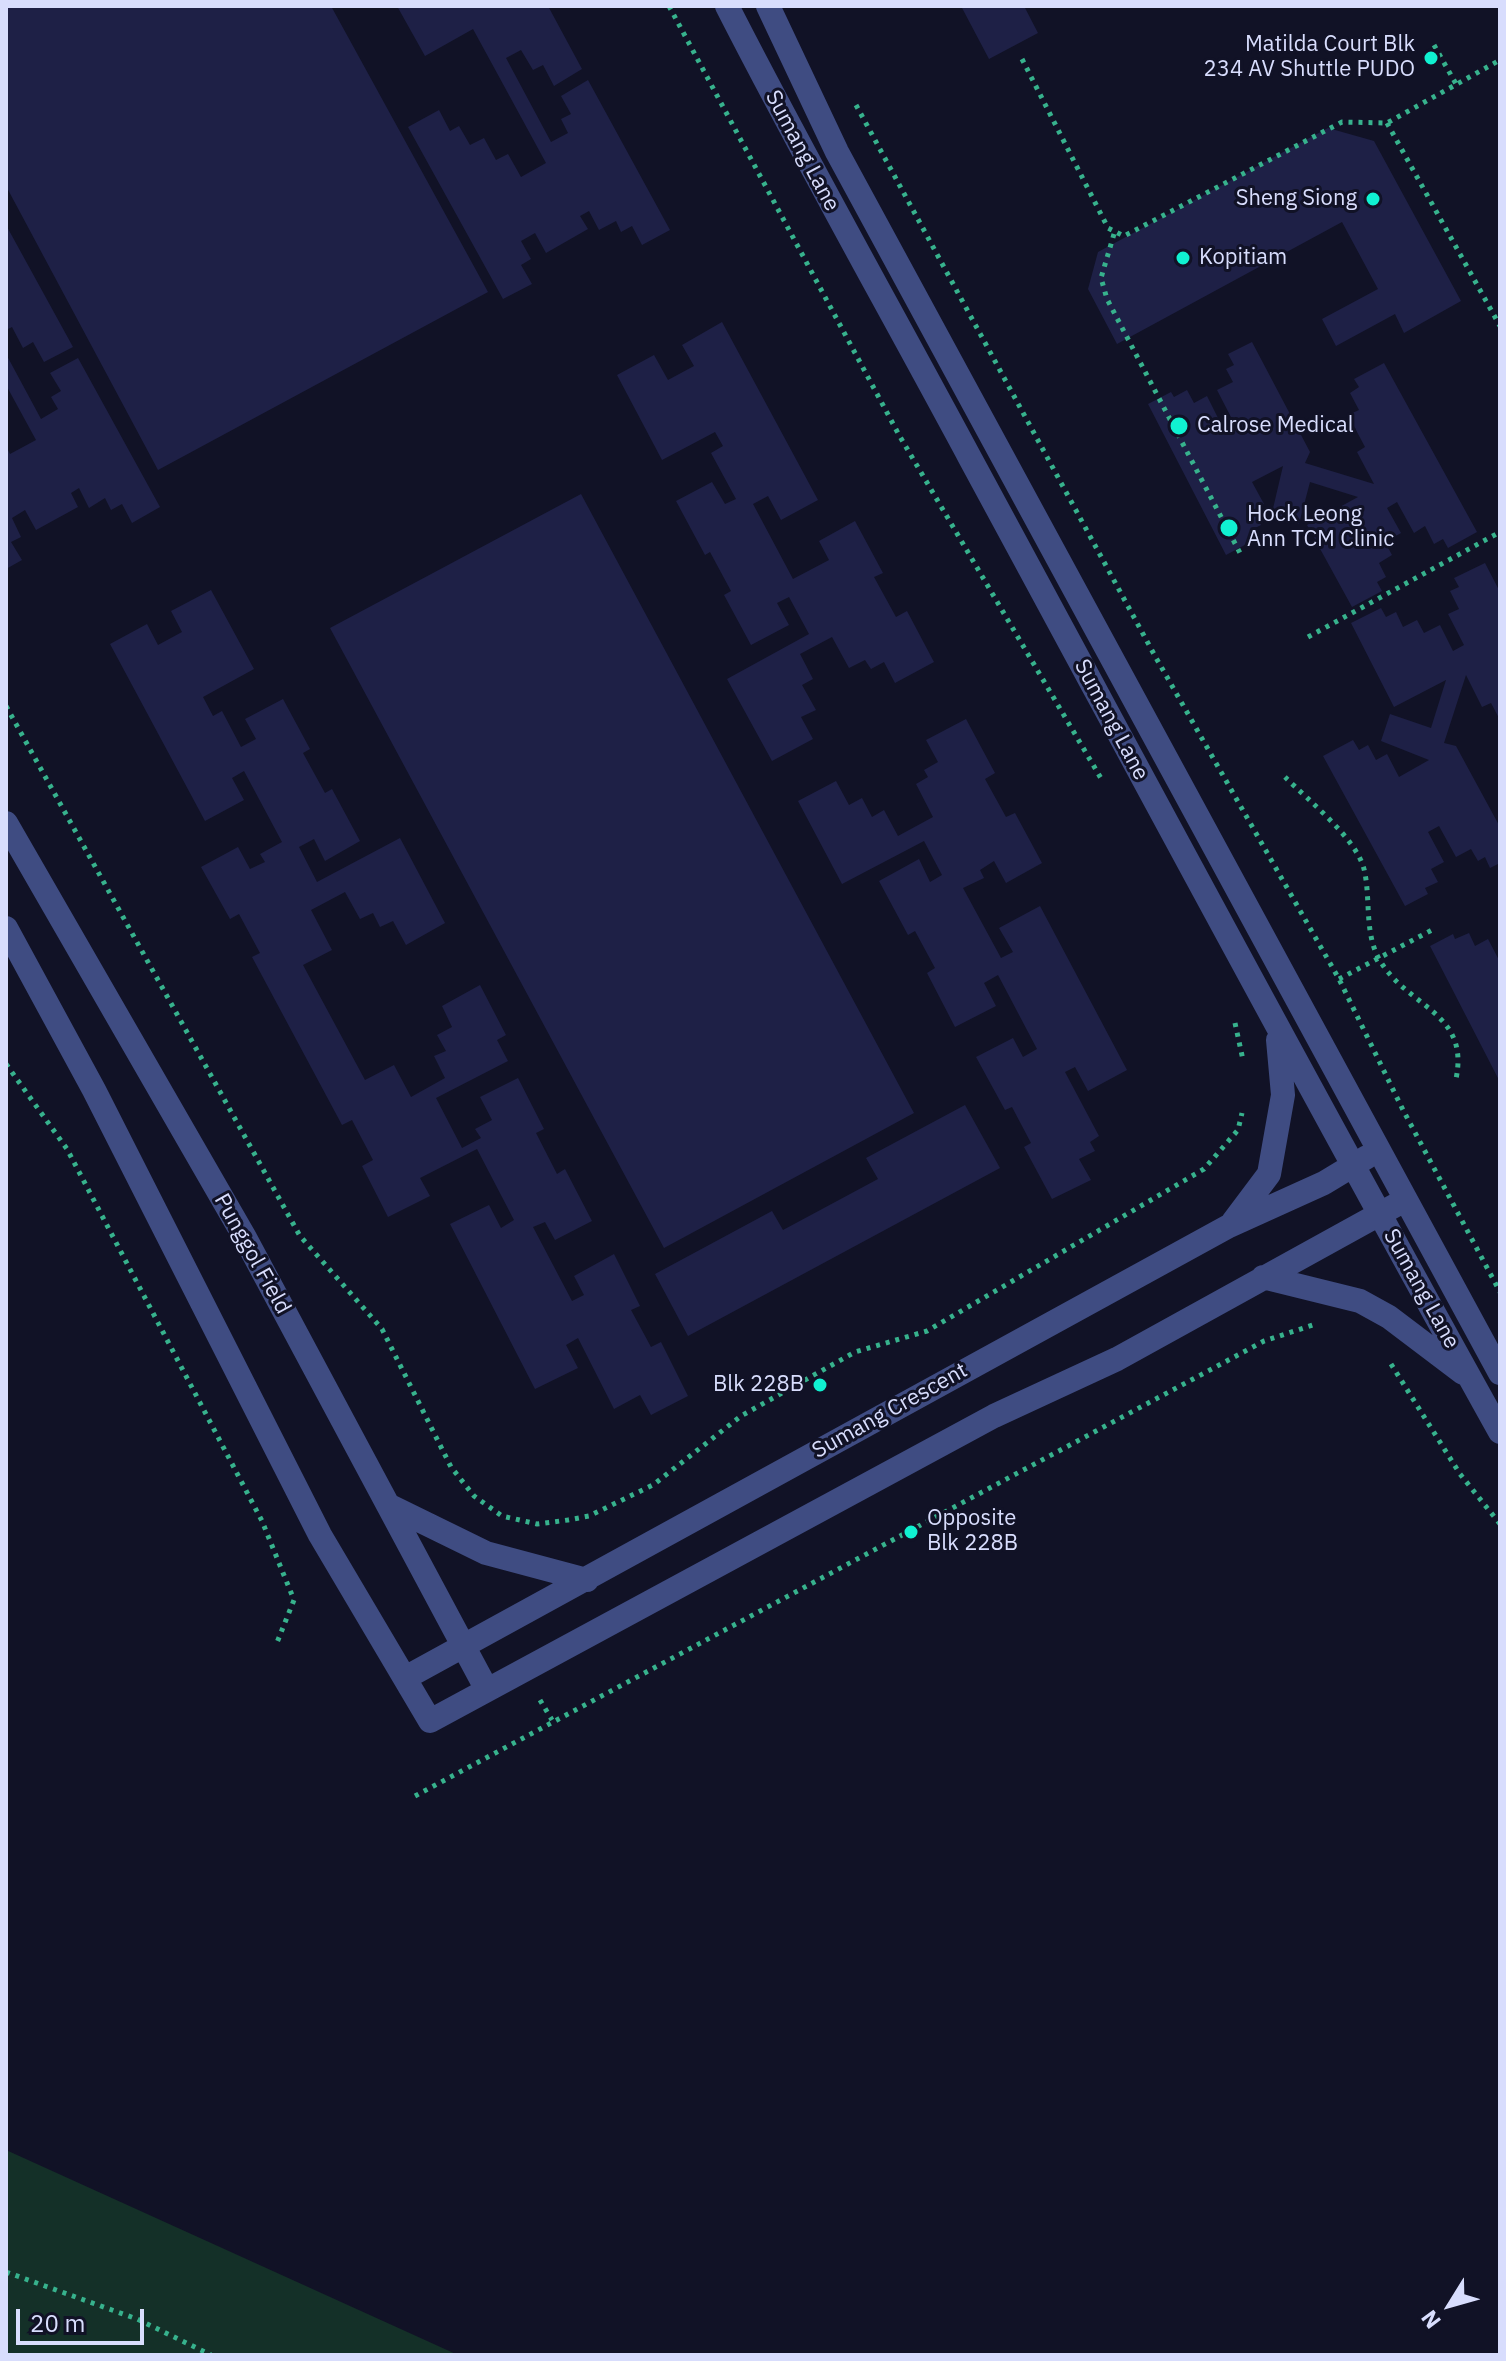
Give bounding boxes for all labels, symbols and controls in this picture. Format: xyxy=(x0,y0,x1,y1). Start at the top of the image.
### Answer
place label: Matilda Court Blk 234 AV Shuttle PUDO xyxy=(1204,32,1415,84)
marker: Matilda Court Blk 234 AV Shuttle PUDO xyxy=(1422,49,1440,67)
street label: Sumang Lane xyxy=(759,86,845,216)
place label: Sheng Siong xyxy=(1236,186,1357,212)
marker: Sheng Siong xyxy=(1364,190,1382,208)
place label: Kopitiam xyxy=(1199,245,1287,271)
marker: Kopitiam xyxy=(1174,249,1192,267)
place label: Calrose Medical xyxy=(1197,413,1354,439)
marker: Calrose Medical xyxy=(1168,415,1190,437)
place label: Hock Leong Ann TCM Clinic xyxy=(1247,502,1394,554)
marker: Hock Leong Ann TCM Clinic xyxy=(1218,517,1240,539)
street label: Sumang Lane xyxy=(1068,655,1154,785)
street label: Punggol Field xyxy=(208,1189,296,1319)
street label: Sumang Lane xyxy=(1377,1225,1465,1353)
street label: Sumang Crescent xyxy=(808,1357,972,1465)
place label: Blk 228B xyxy=(713,1372,804,1398)
marker: Blk 228B xyxy=(811,1376,829,1394)
place label: Opposite Blk 228B xyxy=(927,1506,1018,1558)
marker: Opposite Blk 228B xyxy=(902,1523,920,1541)
north arrow xyxy=(1410,2265,1490,2345)
scale bar xyxy=(20,2293,148,2343)
text: N xyxy=(1414,2305,1447,2335)
text: 20 m xyxy=(30,2307,85,2339)

